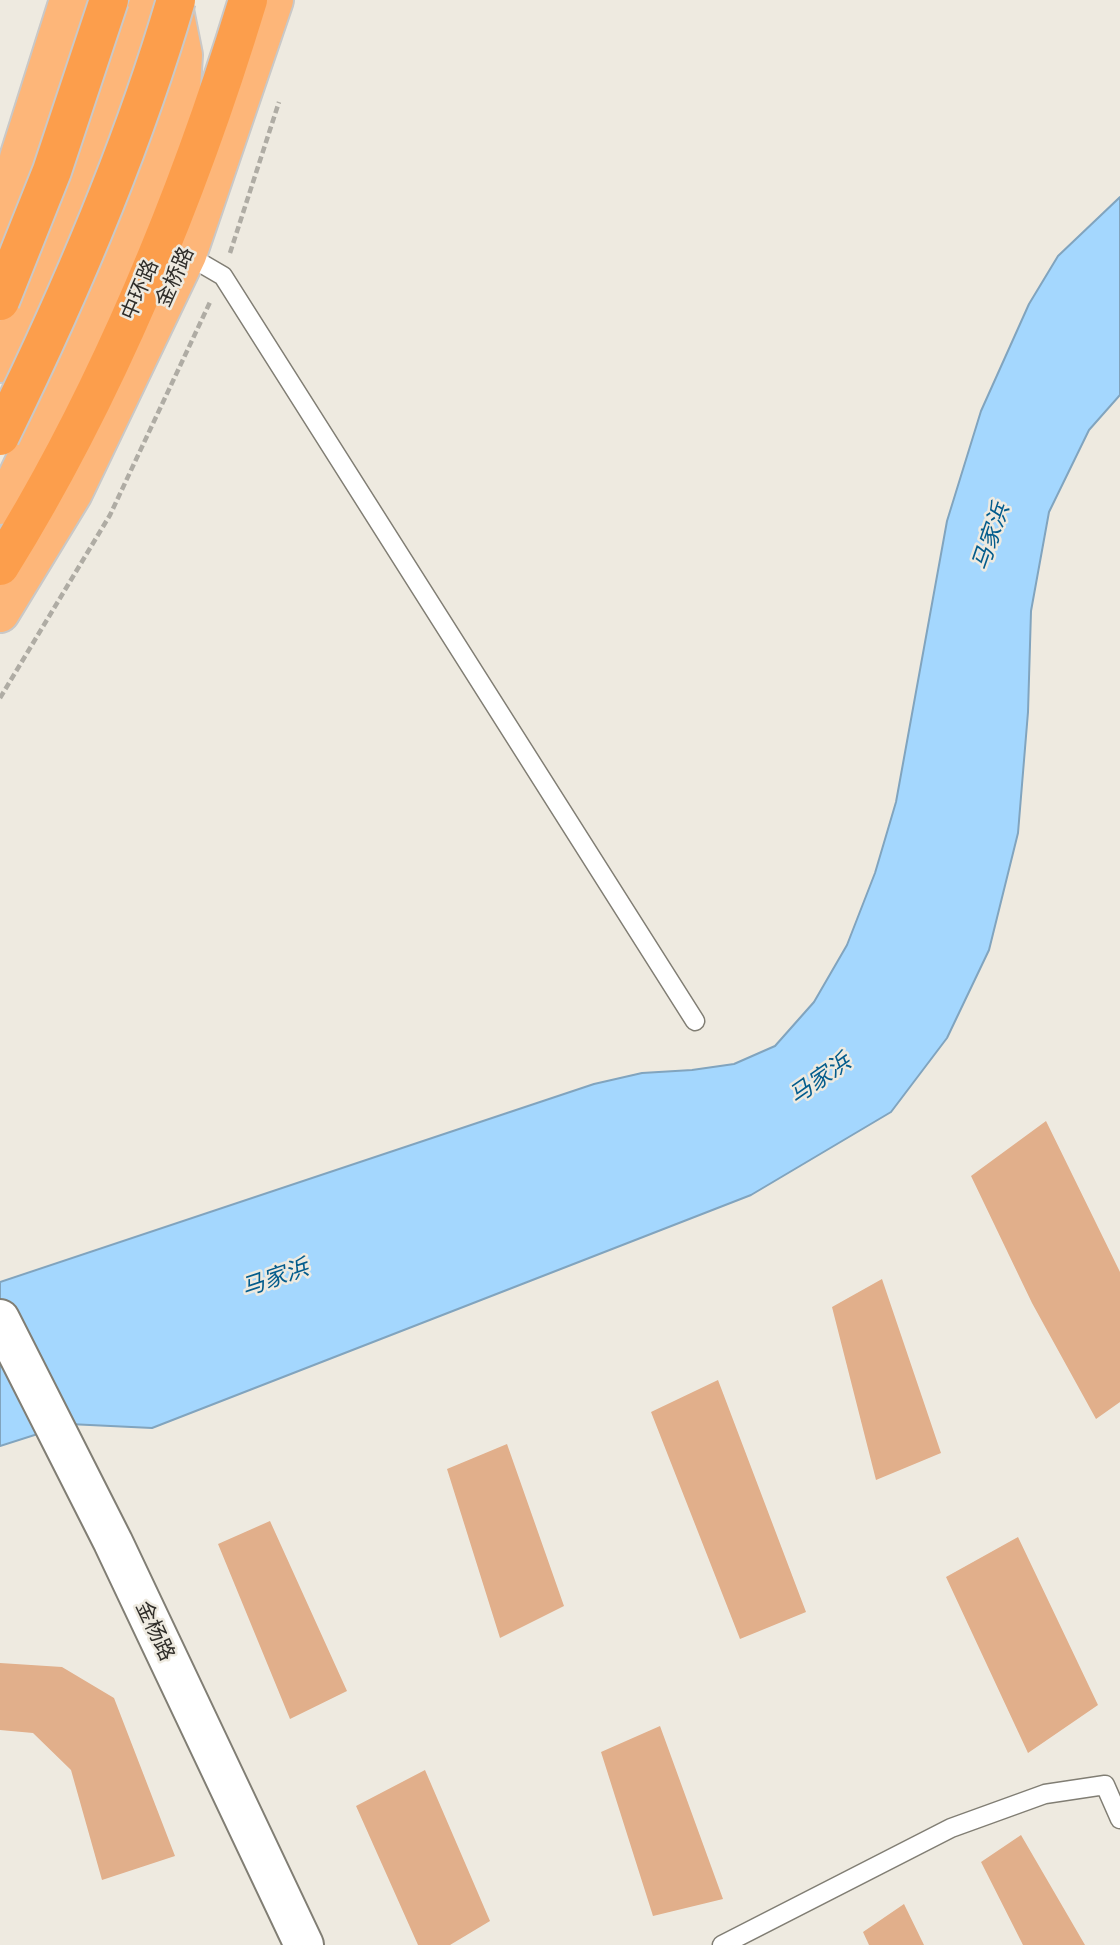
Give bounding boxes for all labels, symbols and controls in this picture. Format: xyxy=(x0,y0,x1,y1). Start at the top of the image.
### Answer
street label: 金桥路 xyxy=(151,243,199,311)
street label: 中环路 xyxy=(116,256,164,324)
water label: 马家浜 xyxy=(967,500,1015,574)
water label: 马家浜 xyxy=(784,1048,856,1110)
water label: 马家浜 xyxy=(238,1254,312,1302)
street label: 金杨路 xyxy=(130,1597,180,1665)

